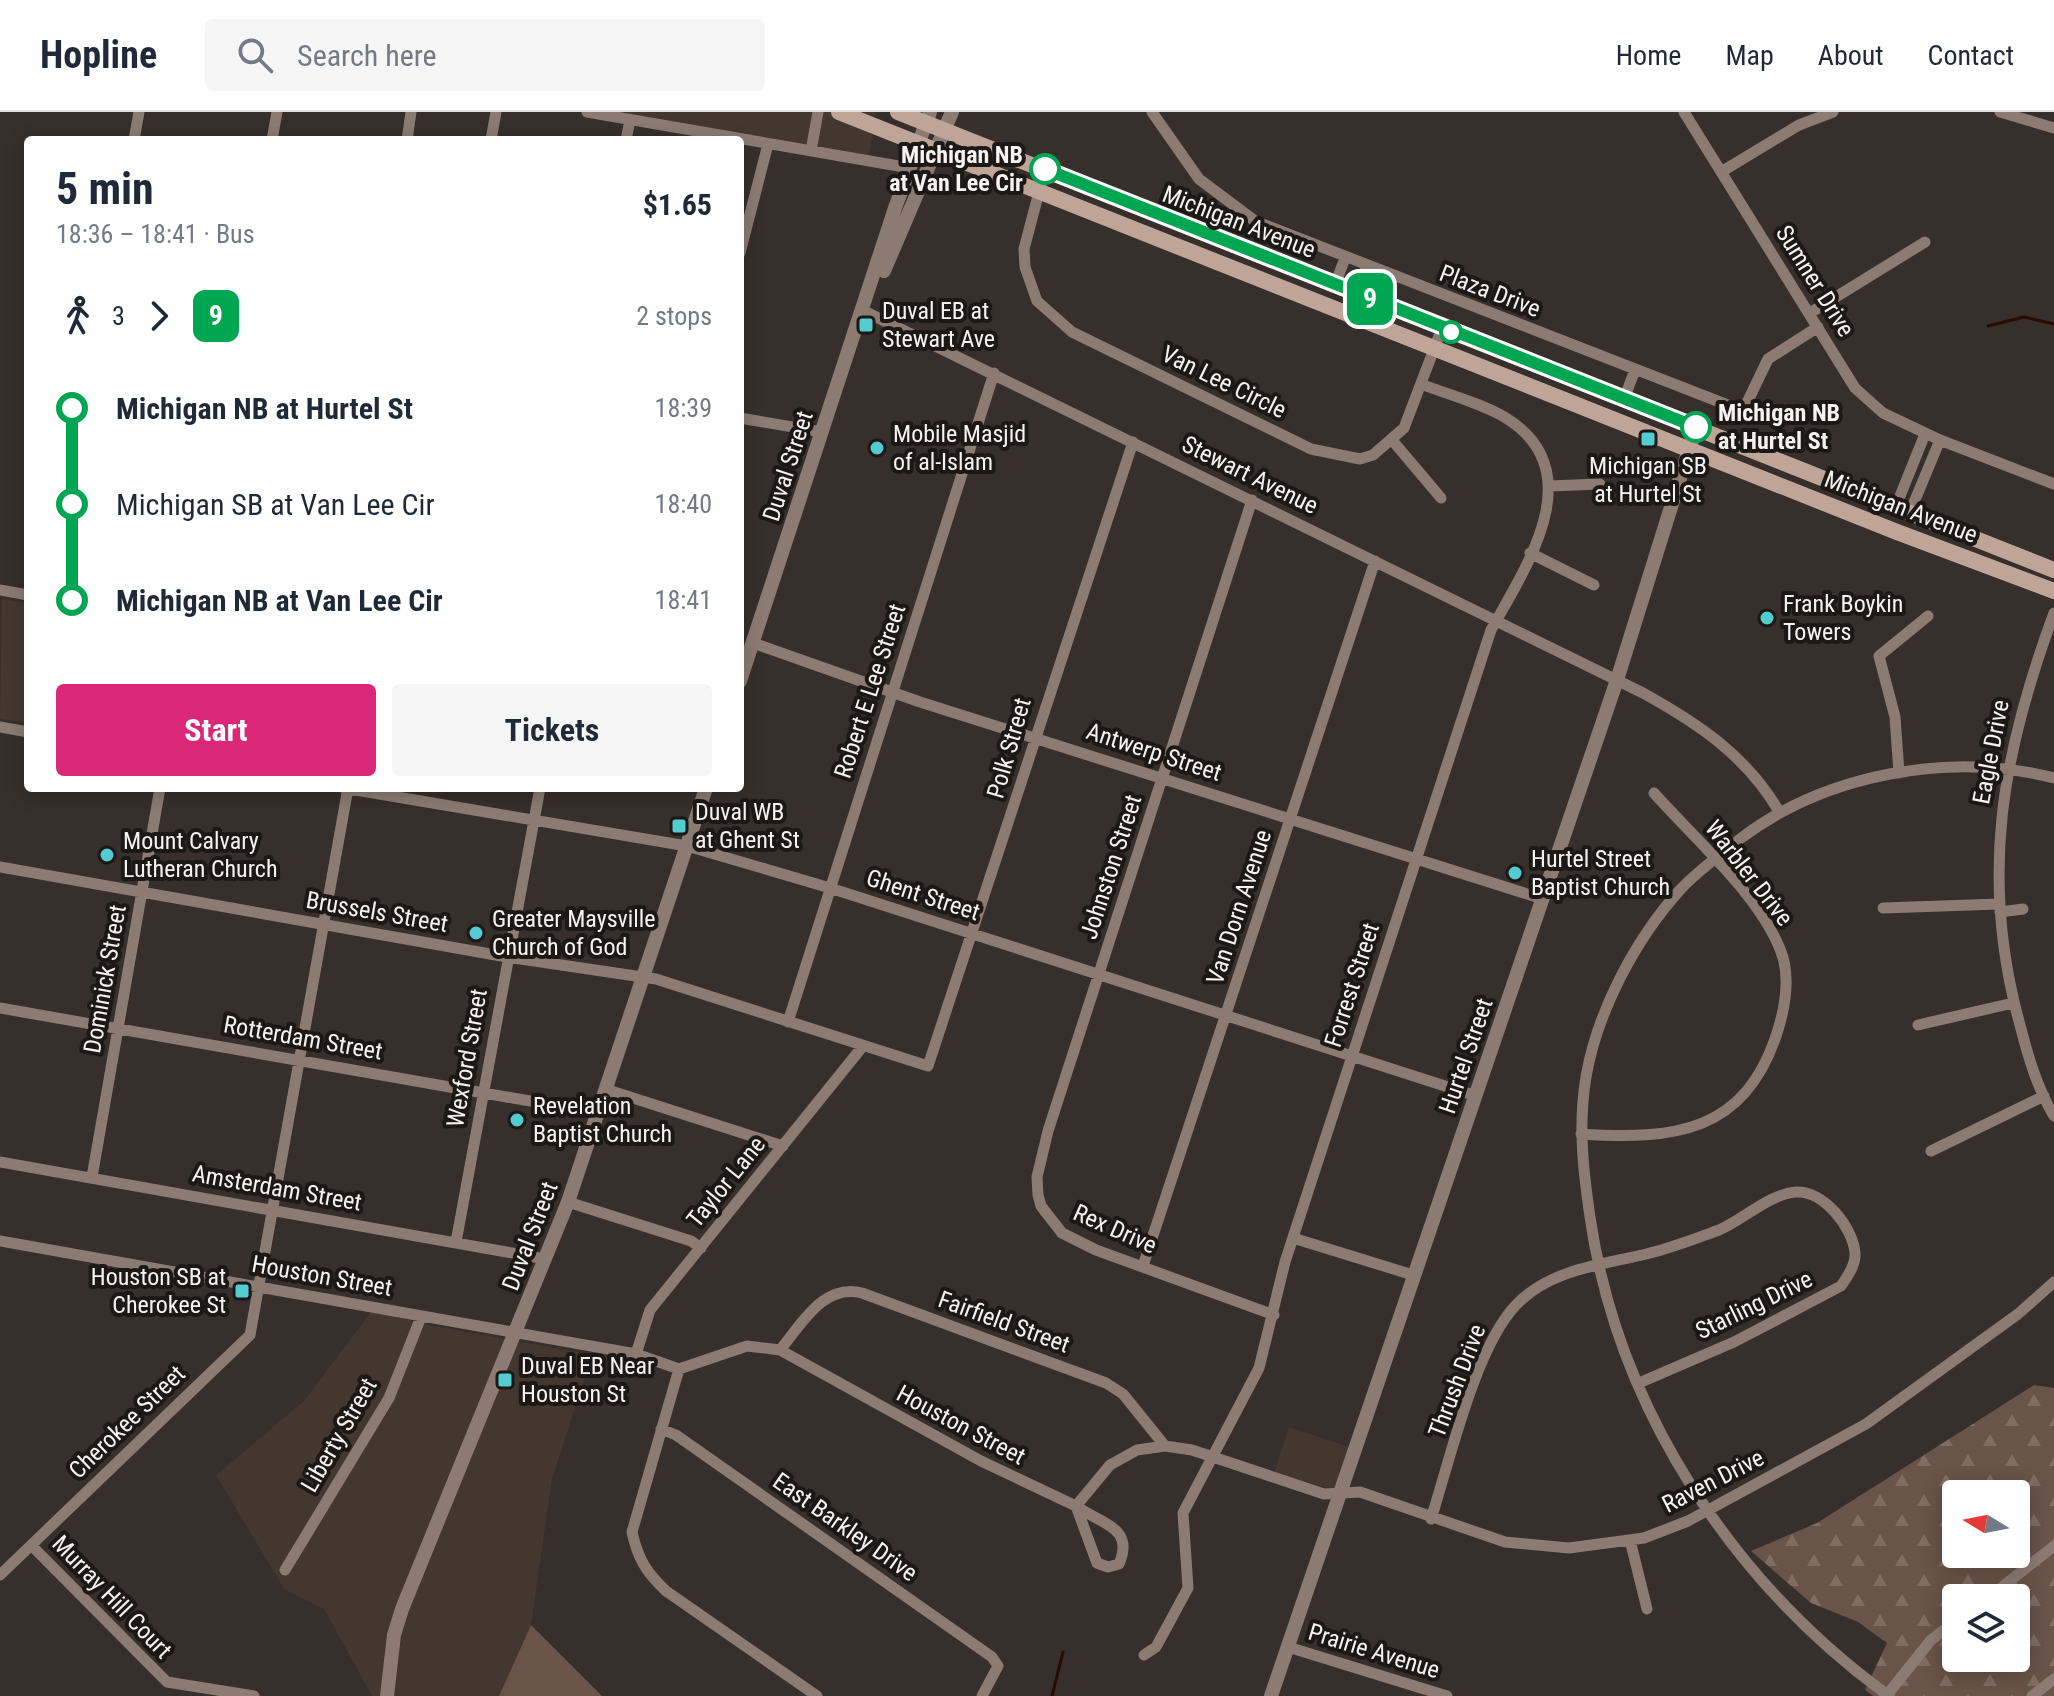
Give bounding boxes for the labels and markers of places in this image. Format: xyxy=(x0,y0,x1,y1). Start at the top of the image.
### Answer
place label: Michigan NB at Van Lee Cir xyxy=(889,141,1023,197)
marker: Michigan NB at Van Lee Cir xyxy=(1030,154,1060,184)
place label: Duval EB at Stewart Ave xyxy=(882,297,995,353)
marker: Duval EB at Stewart Ave xyxy=(857,316,875,334)
unlabelled marker xyxy=(1440,321,1462,343)
place label: Michigan NB at Hurtel St xyxy=(1718,399,1840,455)
marker: Michigan NB at Hurtel St xyxy=(1681,412,1711,442)
place label: Mobile Masjid of al-Islam xyxy=(893,420,1026,476)
marker: Michigan SB at Hurtel St xyxy=(1639,430,1657,448)
marker: Mobile Masjid of al-Islam xyxy=(868,439,886,457)
place label: Michigan SB at Hurtel St xyxy=(1589,452,1707,508)
place label: Frank Boykin Towers xyxy=(1783,590,1903,646)
marker: Frank Boykin Towers xyxy=(1758,609,1776,627)
place label: Duval WB at Ghent St xyxy=(695,798,800,854)
marker: Duval WB at Ghent St xyxy=(670,817,688,835)
place label: Mount Calvary Lutheran Church xyxy=(123,827,277,883)
place label: Hurtel Street Baptist Church xyxy=(1531,845,1670,901)
marker: Mount Calvary Lutheran Church xyxy=(98,846,116,864)
marker: Hurtel Street Baptist Church xyxy=(1506,864,1524,882)
place label: Greater Maysville Church of God xyxy=(492,905,656,961)
marker: Greater Maysville Church of God xyxy=(467,924,485,942)
place label: Revelation Baptist Church xyxy=(533,1092,672,1148)
marker: Revelation Baptist Church xyxy=(508,1111,526,1129)
place label: Houston SB at Cherokee St xyxy=(91,1263,226,1319)
marker: Houston SB at Cherokee St xyxy=(233,1282,251,1300)
place label: Duval EB Near Houston St xyxy=(521,1352,654,1408)
marker: Duval EB Near Houston St xyxy=(496,1371,514,1389)

